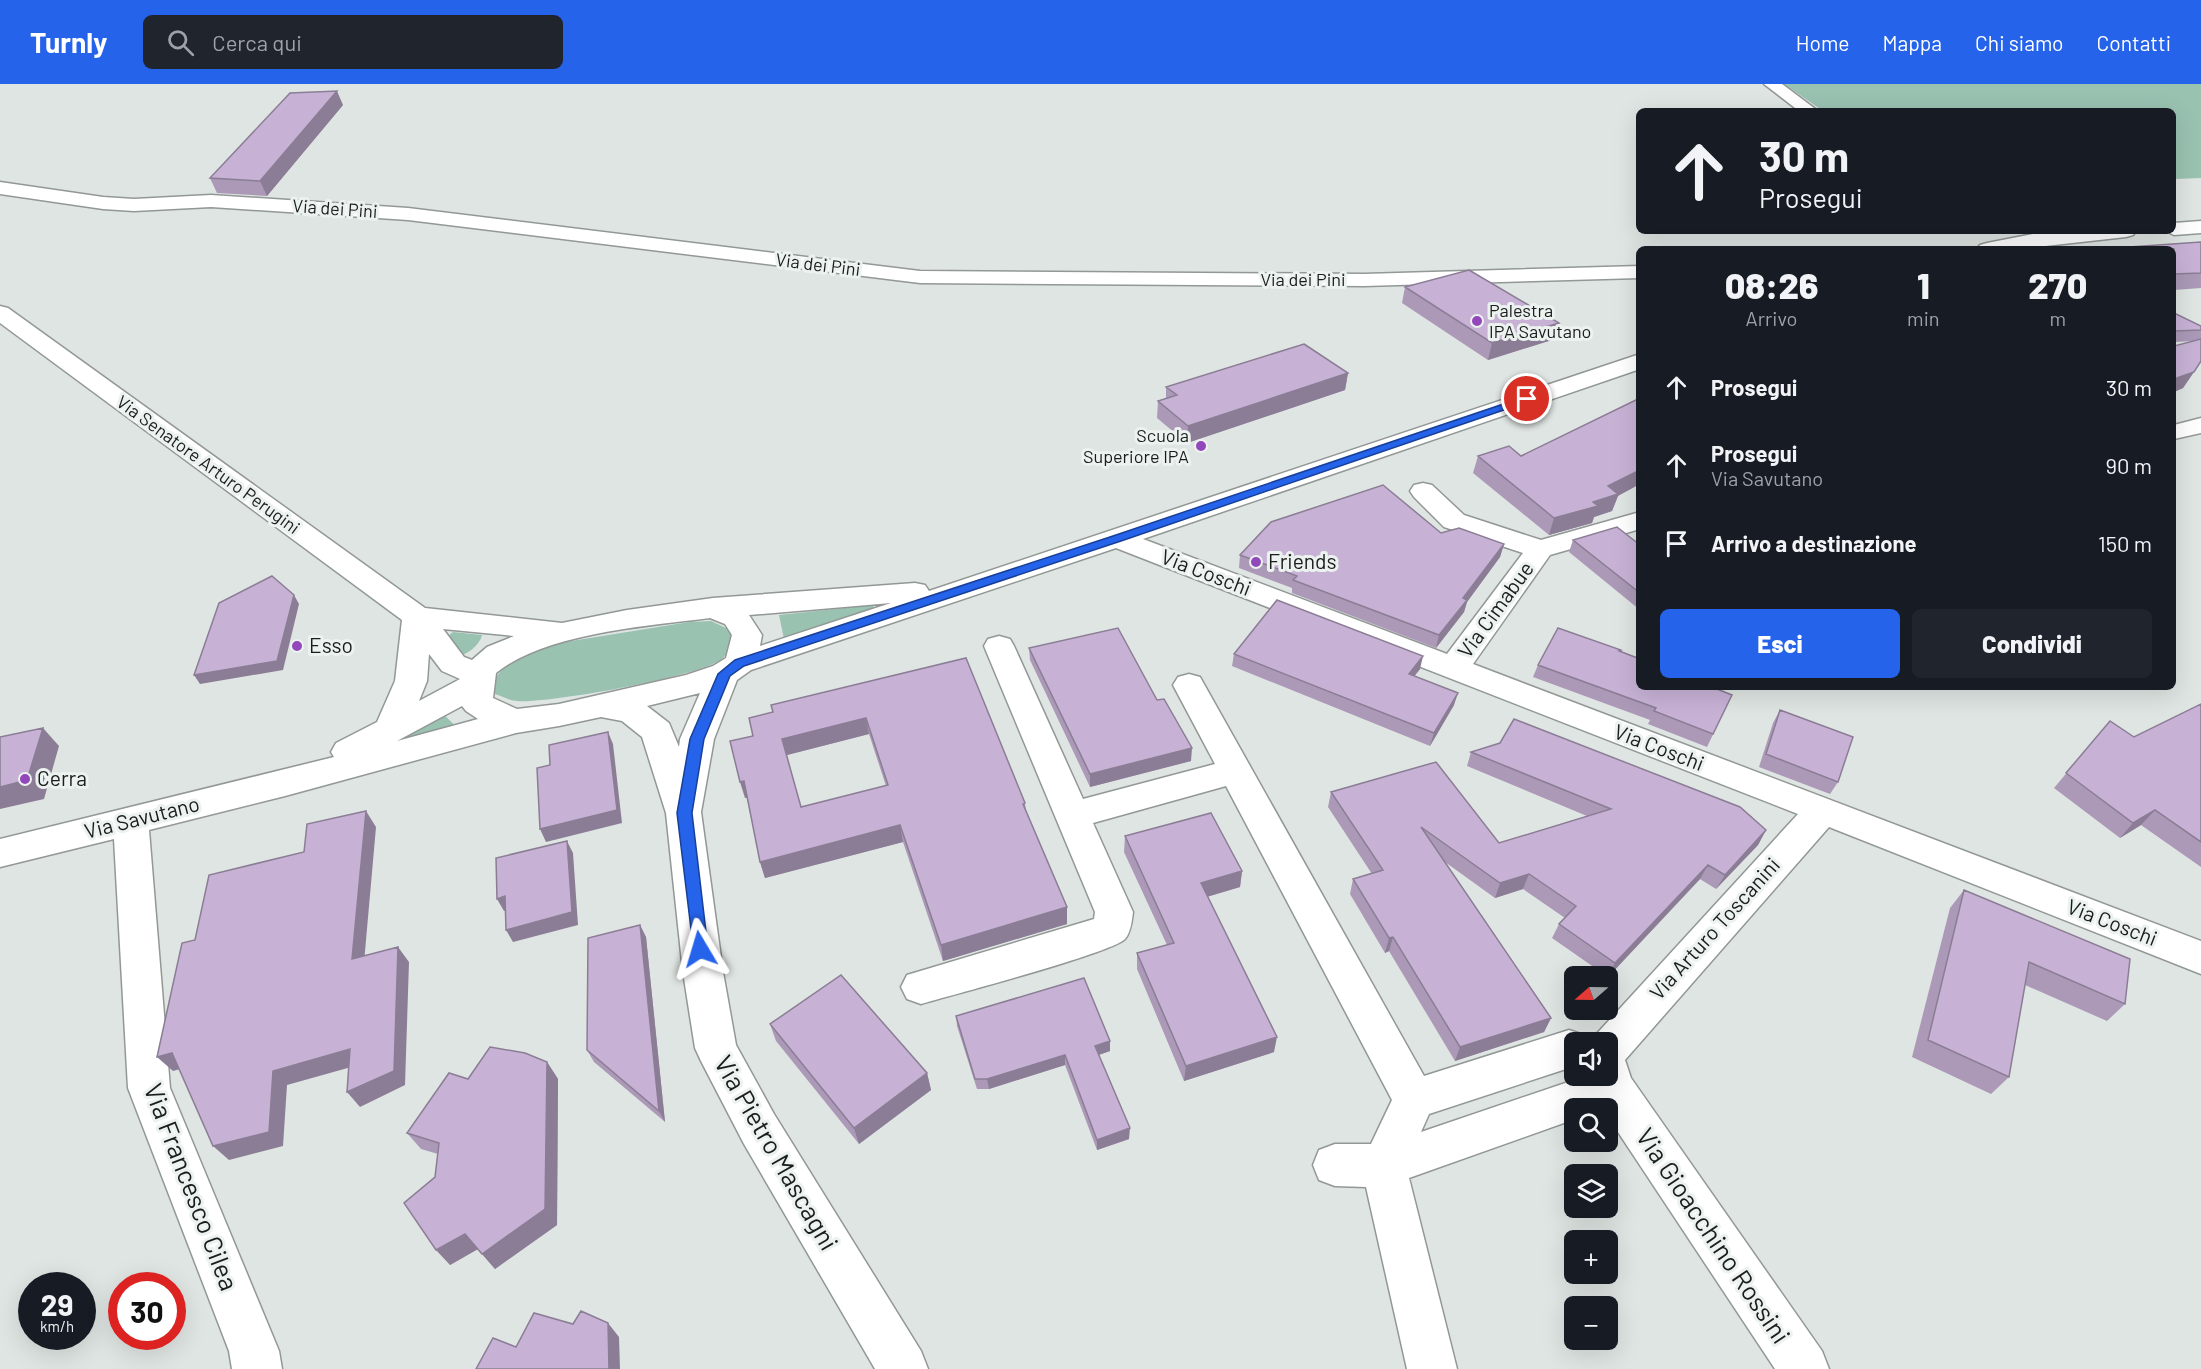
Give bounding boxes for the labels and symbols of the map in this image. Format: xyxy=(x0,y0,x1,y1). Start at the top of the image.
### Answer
street label: Via dei Pini xyxy=(292,194,378,222)
street label: Via dei Pini xyxy=(775,248,862,280)
street label: Via dei Pini xyxy=(1260,268,1346,290)
place label: Palestra IPA Savutano xyxy=(1489,299,1591,342)
marker: Palestra IPA Savutano xyxy=(1470,314,1484,328)
pin xyxy=(1501,373,1552,424)
street label: Via Senatore Arturo Perugini xyxy=(113,390,305,538)
place label: Scuola Superiore IPA xyxy=(1083,424,1189,467)
marker: Scuola Superiore IPA xyxy=(1194,439,1208,453)
street label: Via Coschi xyxy=(1158,543,1255,600)
place label: Friends xyxy=(1268,548,1337,573)
marker: Friends xyxy=(1249,555,1263,569)
street label: Via Cimabue xyxy=(1452,556,1538,662)
place label: Esso xyxy=(309,632,353,657)
marker: Esso xyxy=(290,639,304,653)
street label: Via Coschi xyxy=(1611,718,1708,775)
place label: Cerra xyxy=(37,765,87,790)
marker: Cerra xyxy=(18,772,32,786)
street label: Via Savutano xyxy=(82,790,202,843)
street label: Via Arturo Toscanini xyxy=(1644,852,1784,1004)
street label: Via Coschi xyxy=(2064,893,2161,950)
position arrow xyxy=(668,917,732,981)
north arrow xyxy=(1564,966,1618,1020)
street label: Via Pietro Mascagni xyxy=(709,1049,846,1255)
street label: Via Francesco Cilea xyxy=(139,1079,246,1294)
street label: Via Gioacchino Rossini xyxy=(1631,1122,1798,1349)
speed limit sign: 30 xyxy=(108,1272,186,1350)

